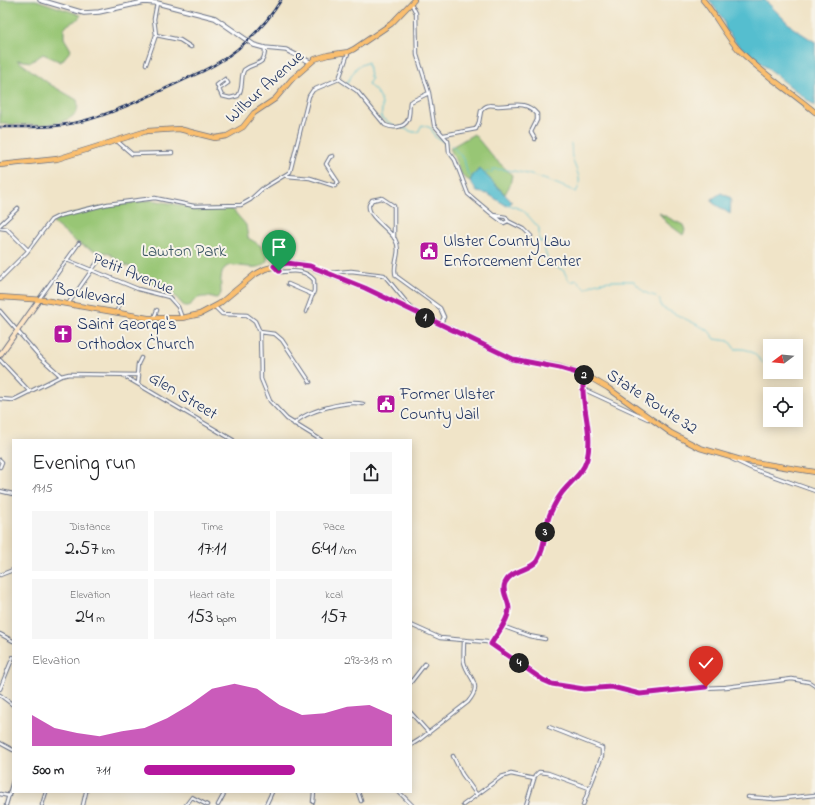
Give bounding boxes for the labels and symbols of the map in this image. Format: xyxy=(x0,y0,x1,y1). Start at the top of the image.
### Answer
street label: Wilbur Avenue xyxy=(220,44,310,129)
place label: Ulster County Law Enforcement Center xyxy=(443,229,582,274)
pin xyxy=(262,230,296,271)
park label: Lawton Park xyxy=(142,239,227,264)
public building icon: Ulster County Law Enforcement Center xyxy=(418,240,440,262)
street label: Petit Avenue xyxy=(88,246,178,302)
street label: Boulevard xyxy=(52,276,128,314)
pin: 1 xyxy=(415,308,435,328)
place label: Saint George's Orthodox Church xyxy=(77,312,194,357)
church icon: Saint George's Orthodox Church xyxy=(52,323,74,345)
north arrow xyxy=(763,339,803,379)
street label: State Route 32 xyxy=(601,363,703,441)
pin: 2 xyxy=(574,365,594,385)
street label: Glen Street xyxy=(144,366,223,427)
place label: Former Ulster County Jail xyxy=(399,382,496,428)
public building icon: Former Ulster County Jail xyxy=(375,393,397,415)
pin: 3 xyxy=(535,522,555,542)
pin xyxy=(689,646,723,687)
pin: 4 xyxy=(509,653,529,673)

